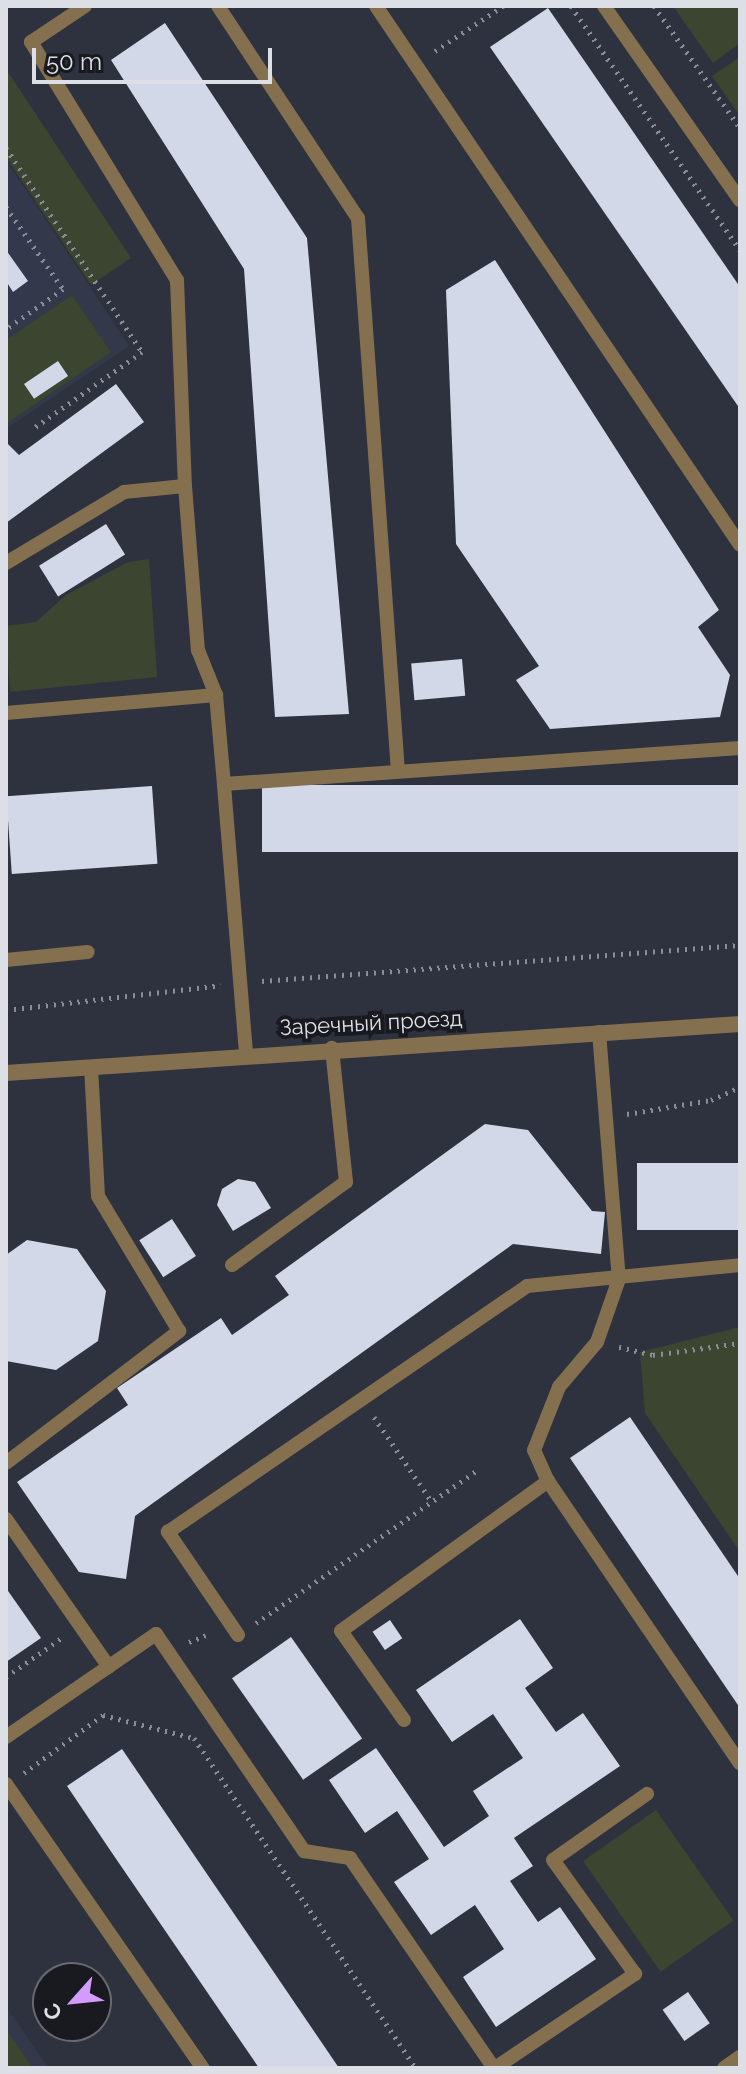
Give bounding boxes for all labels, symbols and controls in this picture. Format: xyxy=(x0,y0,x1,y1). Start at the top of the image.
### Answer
scale bar xyxy=(36,32,276,82)
text: 50 m xyxy=(46,47,102,76)
street label: Заречный проезд xyxy=(279,1005,463,1041)
north arrow xyxy=(32,1962,112,2042)
text: С xyxy=(37,1999,67,2025)

